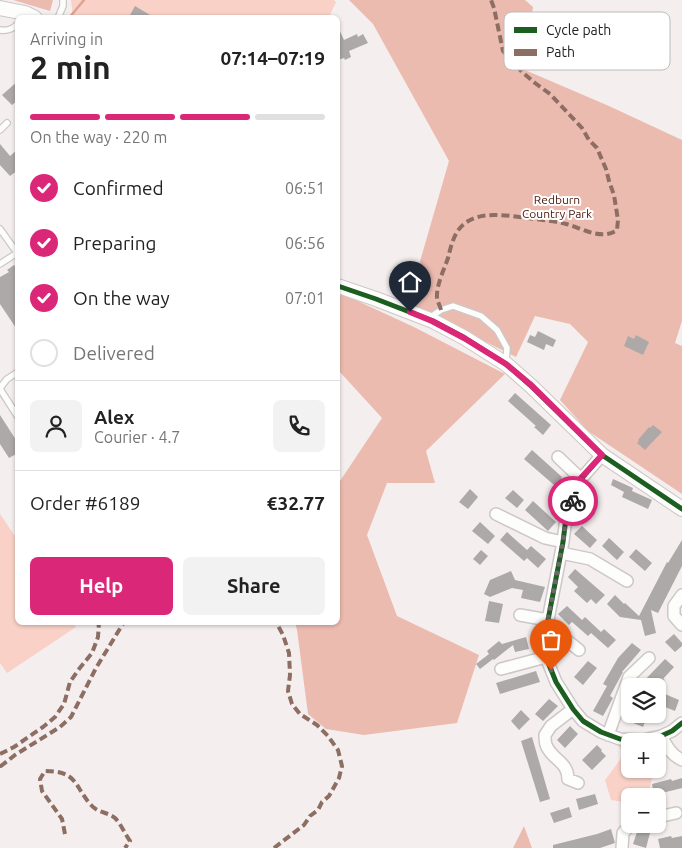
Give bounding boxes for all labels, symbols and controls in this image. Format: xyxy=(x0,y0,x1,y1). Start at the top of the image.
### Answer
legend xyxy=(504,12,670,70)
text: Cycle path xyxy=(546,22,611,38)
text: Arriving in xyxy=(30,30,103,48)
text: Path xyxy=(546,44,575,60)
text: 07:14–07:19 xyxy=(220,47,325,69)
text: 2 min xyxy=(30,49,111,85)
text: On the way · 220 m xyxy=(30,128,167,146)
icon: check xyxy=(30,174,58,202)
text: Confirmed xyxy=(73,177,164,199)
text: 06:51 xyxy=(285,179,325,197)
park label: Redburn Country Park xyxy=(522,193,592,220)
icon: check xyxy=(30,229,58,257)
text: Preparing xyxy=(73,232,157,254)
text: 06:56 xyxy=(285,234,325,252)
pin xyxy=(389,261,431,312)
icon: home xyxy=(396,268,424,296)
icon: check xyxy=(30,284,58,312)
text: On the way xyxy=(73,287,170,309)
text: 07:01 xyxy=(285,289,325,307)
text: Delivered xyxy=(73,342,155,364)
button: person xyxy=(30,400,82,452)
button: phone xyxy=(273,400,325,452)
text: Alex xyxy=(94,406,134,428)
text: Courier · 4.7 xyxy=(94,428,180,446)
courier xyxy=(548,476,598,526)
icon: bike xyxy=(559,487,587,515)
text: Order #6189 xyxy=(30,492,140,514)
text: €32.77 xyxy=(267,492,325,514)
button: Help xyxy=(30,557,173,615)
button: Share xyxy=(183,557,325,615)
pin xyxy=(530,619,572,670)
icon: bag xyxy=(537,626,565,654)
map controls xyxy=(621,678,666,833)
button: layers xyxy=(621,678,666,723)
button: + xyxy=(621,733,666,778)
button: − xyxy=(621,788,666,833)

